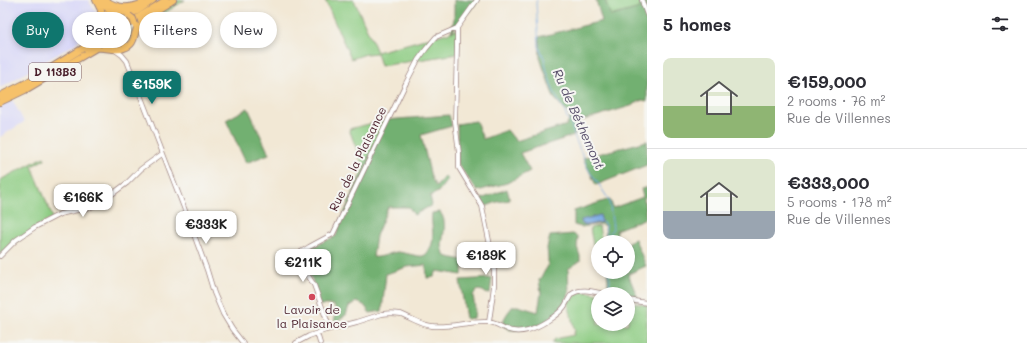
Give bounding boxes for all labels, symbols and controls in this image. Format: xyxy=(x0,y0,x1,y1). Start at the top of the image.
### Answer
chip: Buy xyxy=(12,12,64,48)
chip: Rent xyxy=(72,12,131,48)
chip: Filters xyxy=(139,12,212,48)
chip: New xyxy=(220,12,277,48)
text: 5 homes xyxy=(663,13,731,35)
icon: filters xyxy=(989,13,1011,35)
road number: D 113B3 xyxy=(29,63,81,81)
water label: Ru de Béthemont xyxy=(550,66,609,172)
text: €159,000 xyxy=(787,70,866,92)
pin: €159K xyxy=(124,71,180,105)
icon: home xyxy=(695,74,743,122)
text: €159K xyxy=(132,75,172,92)
text: 2 rooms · 76 m² xyxy=(787,92,886,109)
street label: Rue de la Plaisance xyxy=(325,104,389,214)
text: Rue de Villennes xyxy=(787,109,891,126)
text: €333,000 xyxy=(787,171,869,193)
icon: home xyxy=(695,175,743,223)
pin: €166K xyxy=(55,184,111,218)
text: €166K xyxy=(63,188,103,205)
text: 5 rooms · 178 m² xyxy=(787,193,892,210)
text: Rue de Villennes xyxy=(787,210,891,227)
pin: €333K xyxy=(178,211,234,245)
text: €333K xyxy=(185,215,227,232)
map controls xyxy=(591,235,635,331)
button: locate xyxy=(591,235,635,279)
pin: €189K xyxy=(458,242,514,276)
text: €189K xyxy=(466,246,506,263)
pin: €211K xyxy=(275,249,331,283)
text: €211K xyxy=(284,253,322,270)
button: layers xyxy=(591,287,635,331)
marker: Lavoir de la Plaisance xyxy=(307,292,317,302)
place label: Lavoir de la Plaisance xyxy=(277,301,347,331)

